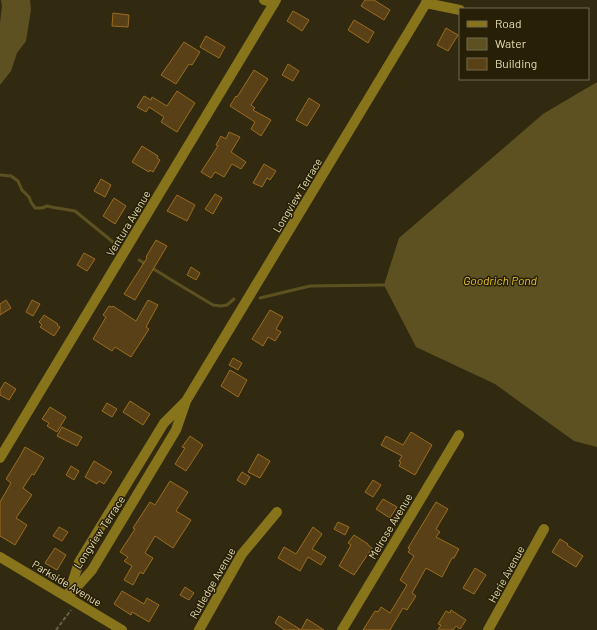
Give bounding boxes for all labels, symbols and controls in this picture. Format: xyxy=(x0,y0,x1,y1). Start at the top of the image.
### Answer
legend xyxy=(459,8,589,80)
text: Road xyxy=(495,16,522,30)
text: Water xyxy=(495,36,527,50)
text: Building xyxy=(495,56,537,70)
street label: Longview Terrace xyxy=(270,155,324,235)
street label: Ventura Avenue xyxy=(103,188,153,258)
water label: Goodrich Pond xyxy=(463,273,537,287)
street label: Melrose Avenue xyxy=(365,491,415,561)
street label: Longview Terrace xyxy=(71,493,128,571)
street label: Herie Avenue xyxy=(485,543,527,605)
street label: Rutledge Avenue xyxy=(186,545,238,621)
street label: Parkside Avenue xyxy=(30,557,104,609)

